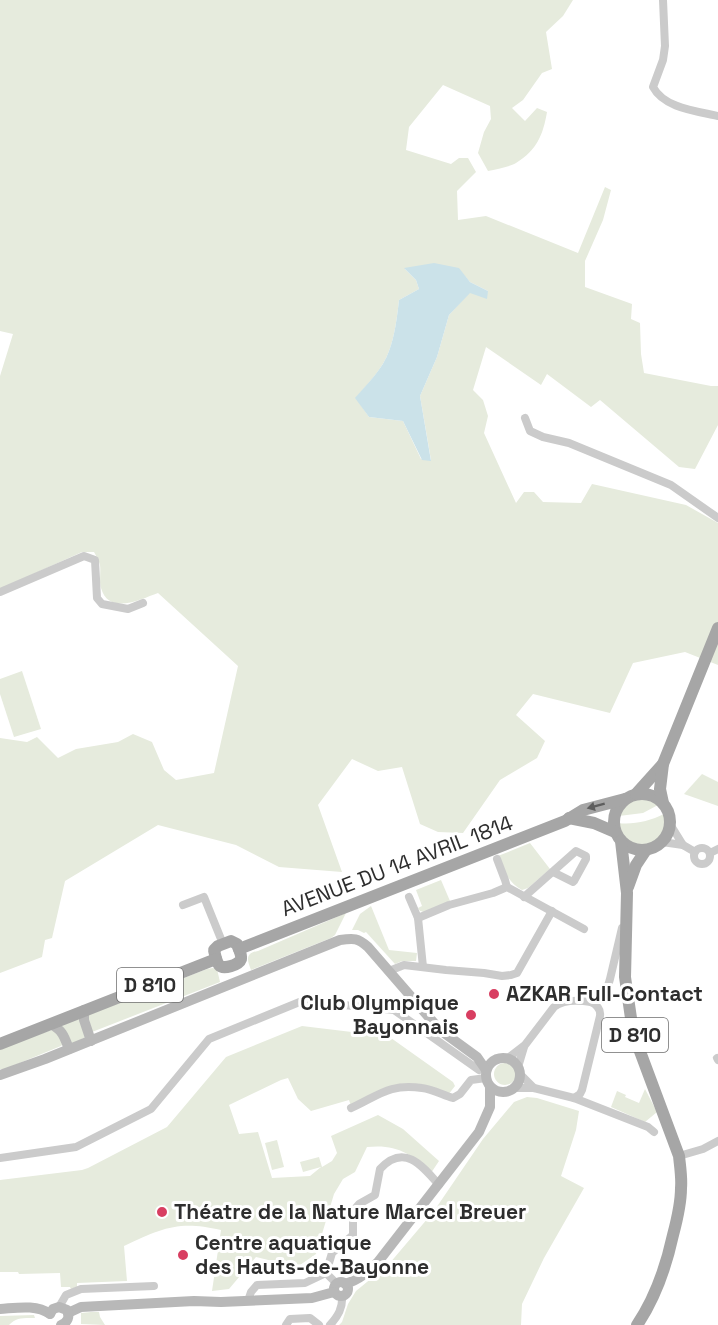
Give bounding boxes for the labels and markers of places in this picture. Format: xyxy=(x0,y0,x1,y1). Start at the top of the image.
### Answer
place label: AZKAR Full-Contact xyxy=(506,980,703,1007)
marker: AZKAR Full-Contact xyxy=(487,987,501,1001)
place label: Club Olympique Bayonnais xyxy=(300,989,459,1040)
marker: Club Olympique Bayonnais xyxy=(464,1008,478,1022)
place label: Théatre de la Nature Marcel Breuer xyxy=(174,1198,526,1225)
marker: Théatre de la Nature Marcel Breuer xyxy=(155,1205,169,1219)
place label: Centre aquatique des Hauts-de-Bayonne xyxy=(195,1229,429,1280)
marker: Centre aquatique des Hauts-de-Bayonne xyxy=(176,1248,190,1262)

